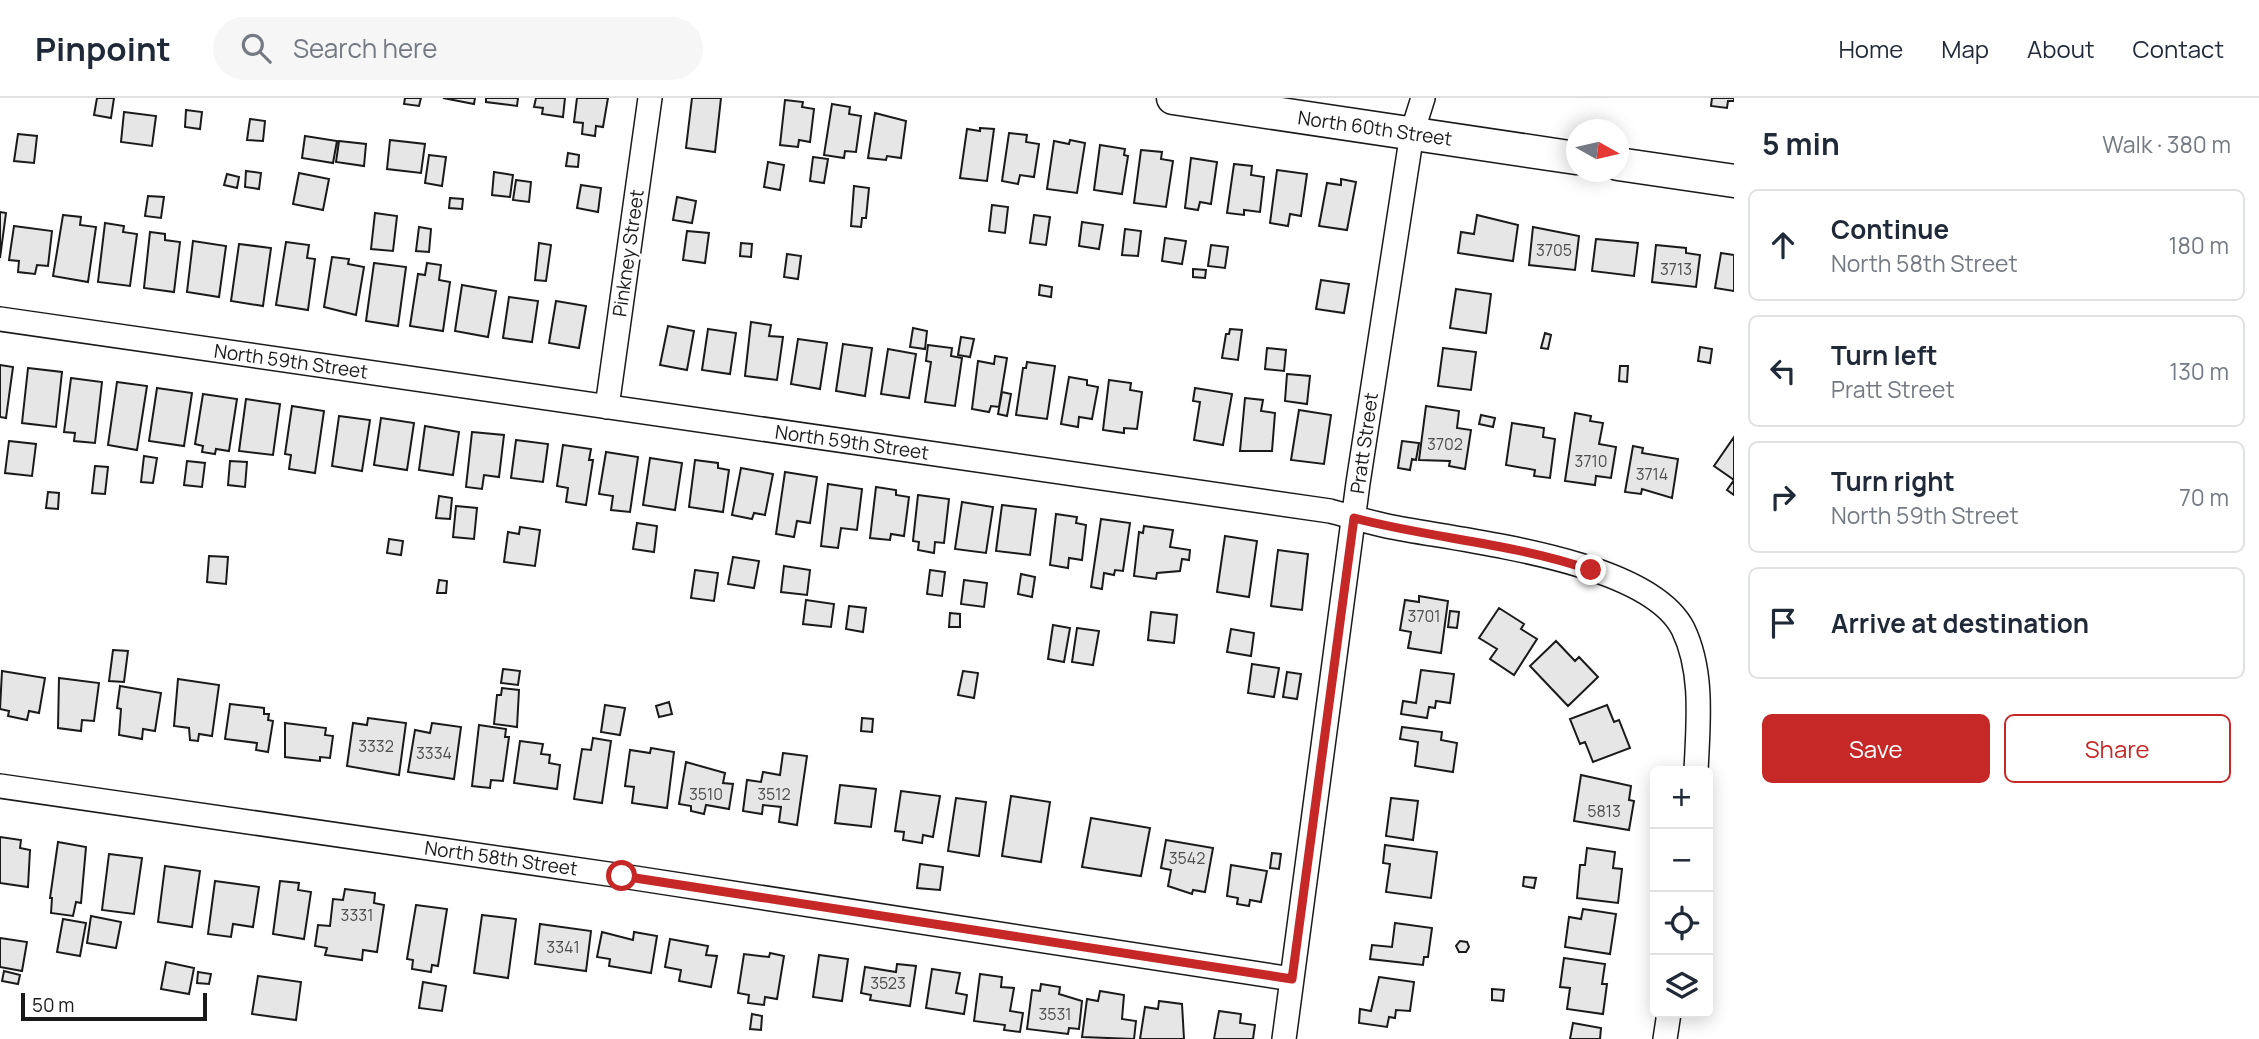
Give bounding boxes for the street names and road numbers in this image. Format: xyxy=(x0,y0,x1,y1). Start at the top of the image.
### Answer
street label: North 60th Street xyxy=(1296,104,1454,152)
street label: Pinkney Street xyxy=(606,188,650,318)
street label: North 59th Street xyxy=(212,337,370,385)
street label: Pratt Street xyxy=(1344,391,1384,495)
street label: North 59th Street xyxy=(773,418,931,466)
street label: North 58th Street xyxy=(423,834,579,882)

